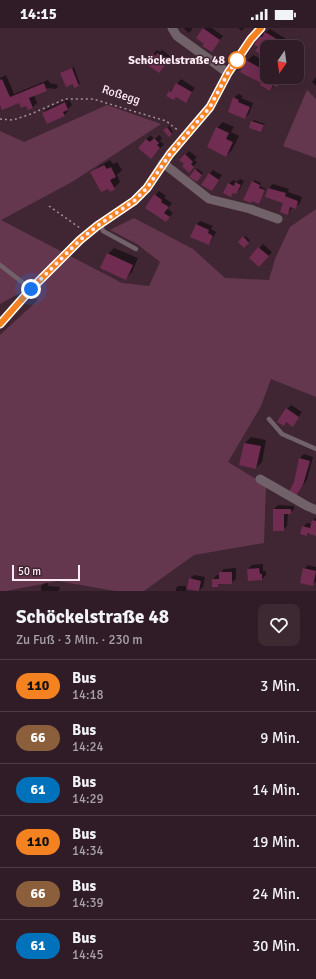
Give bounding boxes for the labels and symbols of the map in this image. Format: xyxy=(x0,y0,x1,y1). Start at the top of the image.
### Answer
north arrow xyxy=(260,40,304,84)
marker: Schöckelstraße 48 xyxy=(228,51,246,69)
place label: Schöckelstraße 48 xyxy=(128,53,226,68)
street label: Roßegg xyxy=(100,82,142,108)
your location xyxy=(21,279,41,299)
scale bar xyxy=(12,563,80,582)

